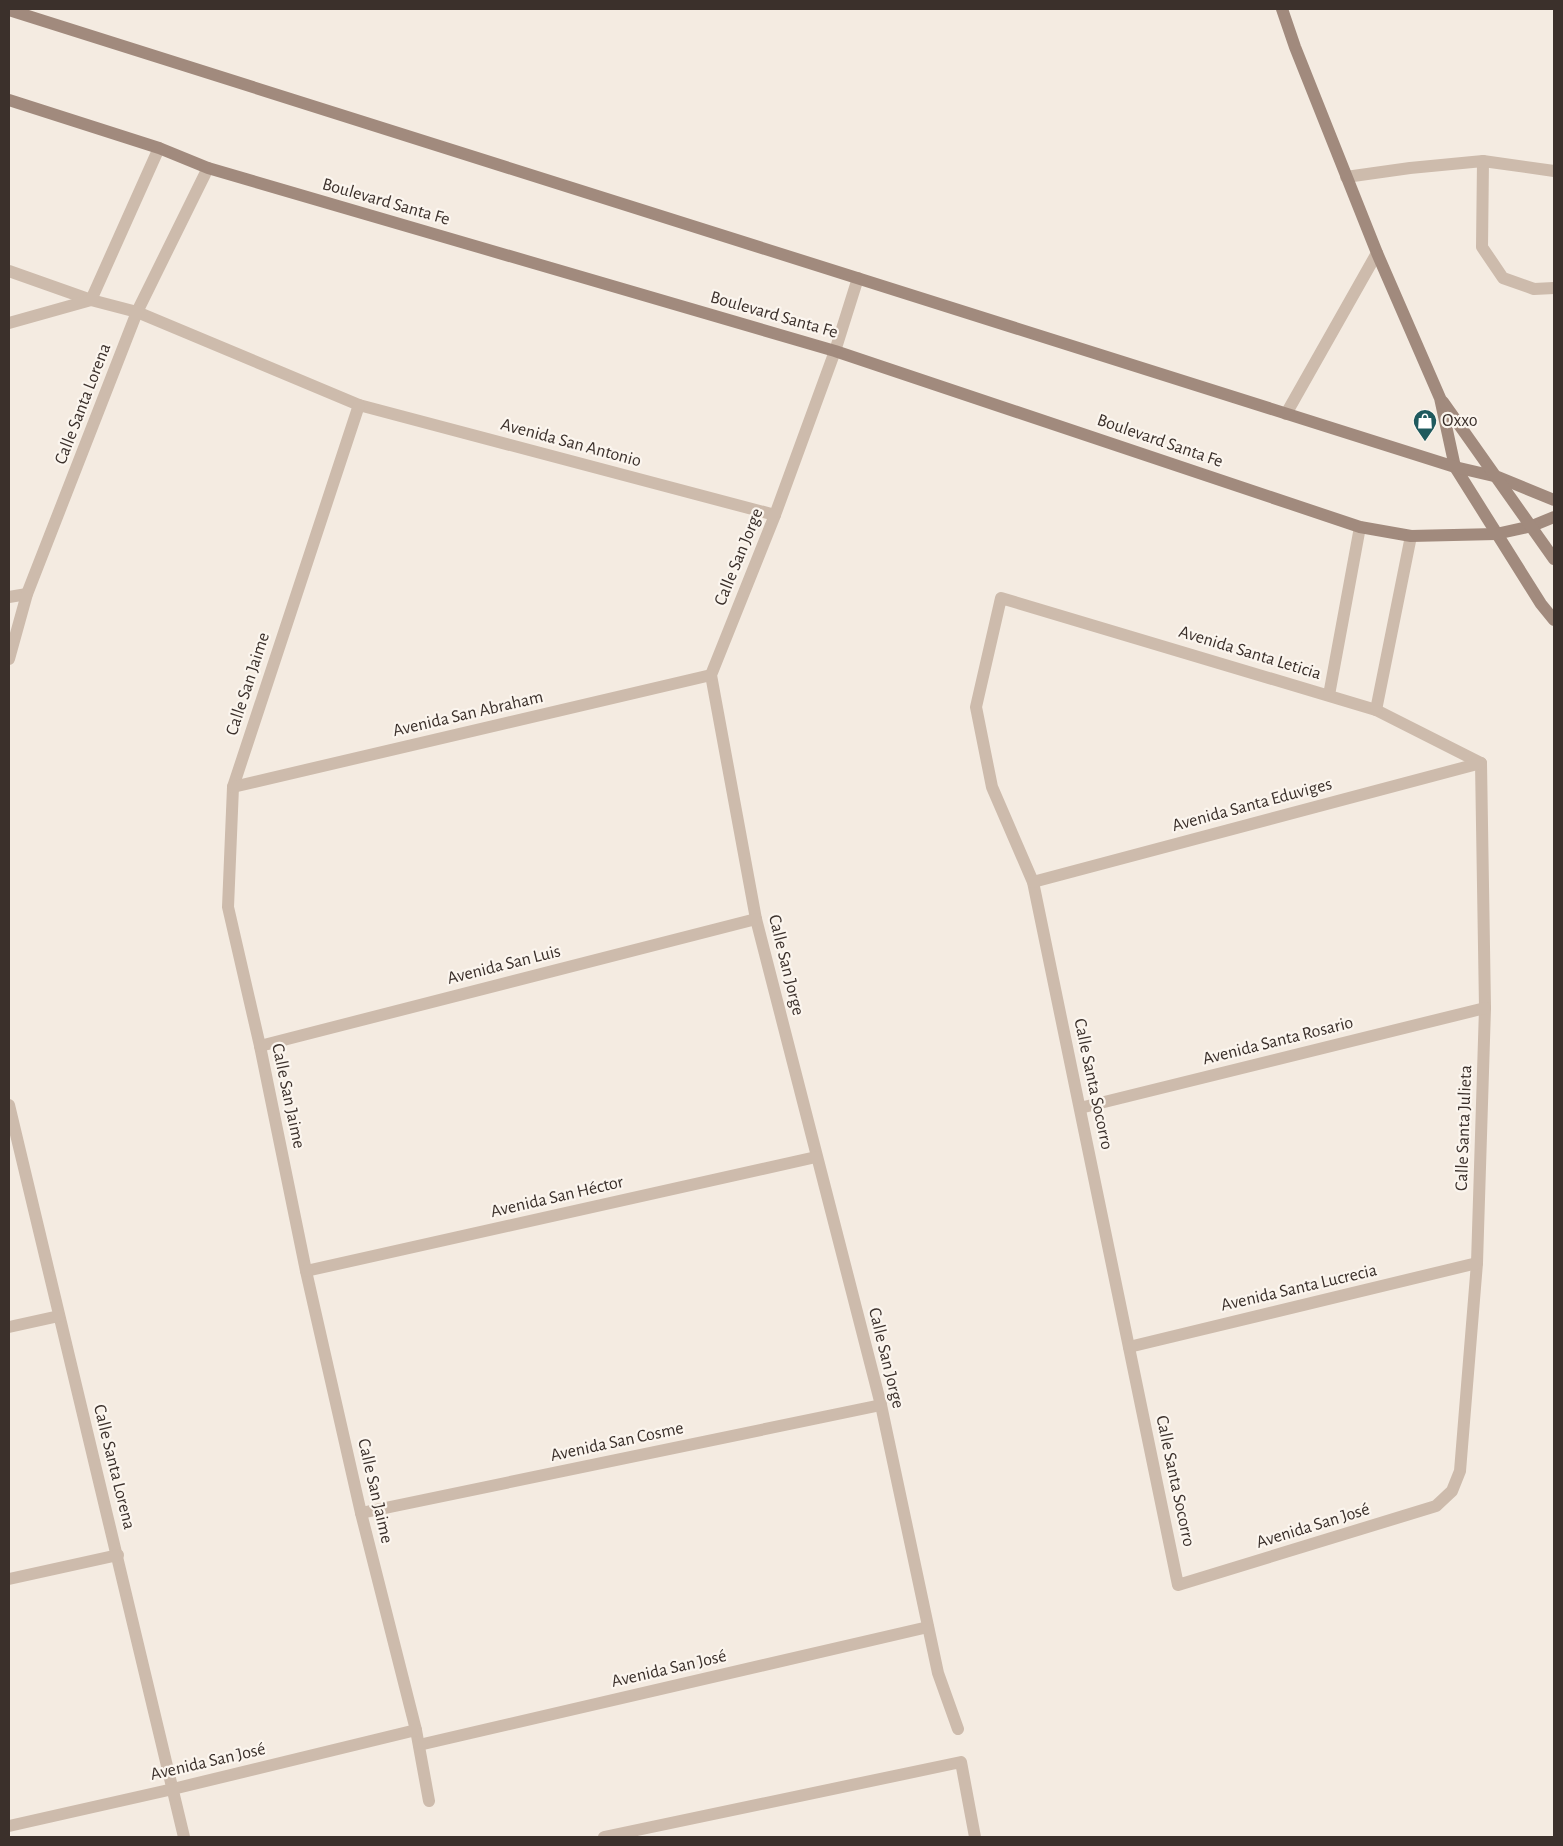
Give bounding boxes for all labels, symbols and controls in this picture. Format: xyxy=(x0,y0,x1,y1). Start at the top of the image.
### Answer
street label: Boulevard Santa Fe xyxy=(320,175,452,229)
street label: Boulevard Santa Fe xyxy=(708,288,840,342)
street label: Calle Santa Lorena xyxy=(52,341,114,467)
shop icon: Oxxo xyxy=(1412,408,1438,442)
street label: Boulevard Santa Fe xyxy=(1095,411,1225,471)
place label: Oxxo xyxy=(1442,412,1478,430)
street label: Avenida San Antonio xyxy=(499,416,643,470)
street label: Calle San Jorge xyxy=(711,506,767,608)
street label: Avenida Santa Leticia xyxy=(1177,623,1323,683)
street label: Calle San Jaime xyxy=(223,630,273,738)
street label: Avenida San Abraham xyxy=(391,688,545,740)
street label: Avenida Santa Eduviges xyxy=(1170,775,1334,835)
street label: Calle San Jorge xyxy=(765,913,807,1017)
street label: Avenida San Luis xyxy=(445,942,563,988)
street label: Avenida Santa Rosario xyxy=(1201,1014,1355,1068)
street label: Calle Santa Socorro xyxy=(1070,1017,1116,1151)
street label: Calle San Jaime xyxy=(268,1042,308,1150)
street label: Calle Santa Julieta xyxy=(1453,1065,1475,1191)
street label: Avenida San Héctor xyxy=(489,1173,625,1221)
street label: Avenida Santa Lucrecia xyxy=(1219,1261,1379,1315)
street label: Calle San Jorge xyxy=(865,1306,907,1410)
street label: Calle Santa Lorena xyxy=(90,1403,138,1531)
street label: Calle Santa Socorro xyxy=(1152,1414,1198,1548)
street label: Avenida San Cosme xyxy=(549,1419,685,1465)
street label: Calle San Jaime xyxy=(354,1437,396,1545)
street label: Avenida San José xyxy=(1254,1500,1372,1552)
street label: Avenida San José xyxy=(610,1647,728,1691)
street label: Avenida San José xyxy=(149,1740,267,1784)

